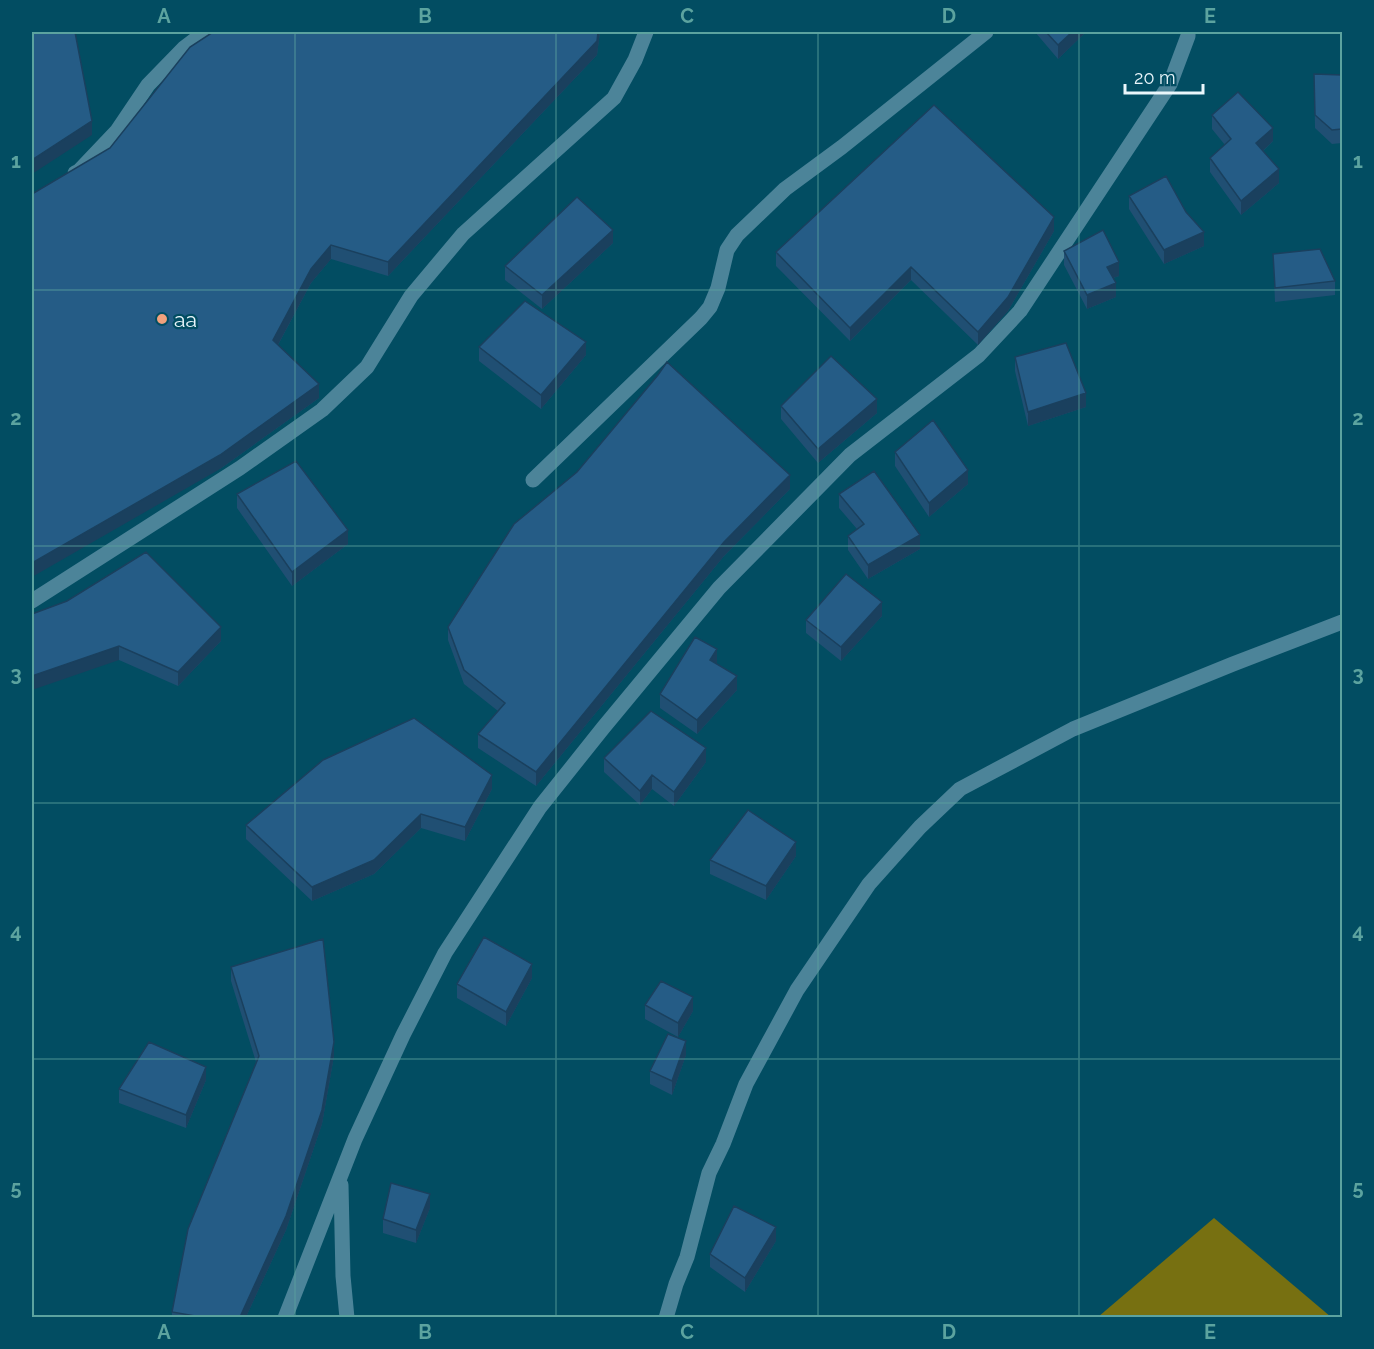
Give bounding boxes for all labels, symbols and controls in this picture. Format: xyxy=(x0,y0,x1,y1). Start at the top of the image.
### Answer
text: A xyxy=(157,4,171,28)
text: B xyxy=(418,4,432,28)
text: C xyxy=(680,4,694,28)
text: D xyxy=(942,4,956,28)
text: E xyxy=(1204,4,1216,28)
scale bar xyxy=(1125,57,1203,95)
text: 20 m xyxy=(1134,67,1176,88)
text: 1 xyxy=(11,149,21,173)
text: 1 xyxy=(1353,149,1363,173)
place label: aa xyxy=(174,307,197,332)
marker: aa xyxy=(155,312,169,326)
text: 2 xyxy=(10,406,22,430)
text: 2 xyxy=(1352,406,1364,430)
text: 3 xyxy=(10,662,22,686)
text: 3 xyxy=(1352,662,1364,686)
text: 4 xyxy=(10,919,22,943)
text: 4 xyxy=(1352,919,1364,943)
text: 5 xyxy=(10,1176,22,1200)
text: 5 xyxy=(1352,1176,1364,1200)
text: A xyxy=(157,1320,171,1344)
text: B xyxy=(418,1320,432,1344)
text: C xyxy=(680,1320,694,1344)
text: D xyxy=(942,1320,956,1344)
text: E xyxy=(1204,1320,1216,1344)

